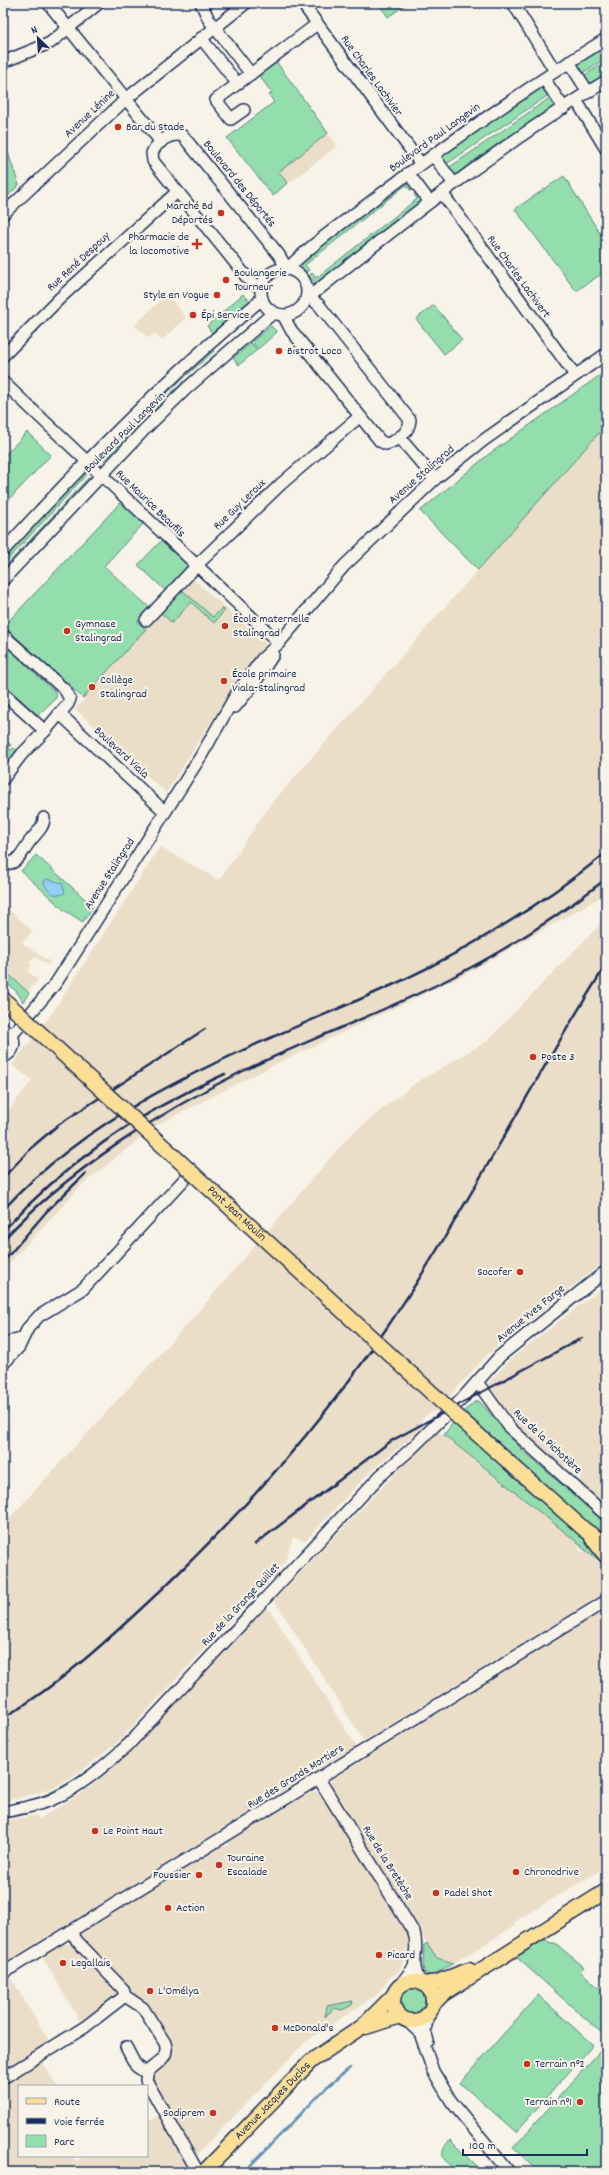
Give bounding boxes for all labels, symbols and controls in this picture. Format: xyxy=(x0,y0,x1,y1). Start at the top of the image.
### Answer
north arrow xyxy=(18,18,58,58)
text: N xyxy=(29,22,41,39)
street label: Rue Charles Lachivier xyxy=(336,32,407,120)
street label: Avenue Lénine xyxy=(61,86,119,142)
street label: Boulevard Paul Langevin xyxy=(386,99,484,177)
place label: Bar du Stade xyxy=(126,119,184,136)
marker: Bar du Stade xyxy=(113,122,123,132)
street label: Boulevard des Déportés xyxy=(198,137,280,231)
place label: Marché Bd Déportés xyxy=(166,198,213,229)
marker: Marché Bd Déportés xyxy=(216,208,226,218)
street label: Rue René Despouy xyxy=(44,227,115,296)
place label: Pharmacie de la locomotive xyxy=(128,229,189,260)
street label: Rue Charles Lachivert xyxy=(482,232,554,322)
marker: Pharmacie de la locomotive xyxy=(192,239,202,249)
place label: Boulangerie Tourneur xyxy=(234,265,287,296)
marker: Boulangerie Tourneur xyxy=(221,275,231,285)
place label: Style en Vogue xyxy=(143,287,209,304)
marker: Style en Vogue xyxy=(212,290,222,300)
place label: Épi Service xyxy=(201,307,249,324)
marker: Épi Service xyxy=(188,310,198,320)
place label: Bistrot Loco xyxy=(287,343,342,360)
marker: Bistrot Loco xyxy=(274,346,284,356)
street label: Boulevard Paul Langevin xyxy=(80,388,170,478)
street label: Avenue Stalingrad xyxy=(385,442,459,508)
street label: Rue Maurice Beaufils xyxy=(111,466,189,542)
street label: Rue Guy Leroux xyxy=(210,475,271,535)
place label: École maternelle Stalingrad xyxy=(233,611,309,642)
place label: Gymnase Stalingrad xyxy=(75,616,122,647)
marker: École maternelle Stalingrad xyxy=(220,621,230,631)
marker: Gymnase Stalingrad xyxy=(62,626,72,636)
place label: École primaire Viala-Stalingrad xyxy=(232,666,305,697)
place label: Collège Stalingrad xyxy=(100,672,147,703)
marker: École primaire Viala-Stalingrad xyxy=(219,676,229,686)
marker: Collège Stalingrad xyxy=(87,682,97,692)
street label: Boulevard Viala xyxy=(90,723,153,783)
street label: Avenue Stalingrad xyxy=(80,835,140,913)
place label: Poste 3 xyxy=(541,1049,575,1066)
marker: Poste 3 xyxy=(528,1052,538,1062)
street label: Pont Jean Moulin xyxy=(203,1182,270,1246)
place label: Socofer xyxy=(477,1264,513,1281)
marker: Socofer xyxy=(515,1267,525,1277)
street label: Avenue Yves Farge xyxy=(493,1281,569,1347)
street label: Rue de la Pichotière xyxy=(509,1406,585,1478)
street label: Rue de la Grange Quillet xyxy=(198,1559,285,1651)
street label: Rue des Grands Mortiers xyxy=(244,1740,348,1814)
place label: Le Point Haut xyxy=(103,1823,164,1840)
street label: Rue de la Bretèche xyxy=(357,1823,417,1903)
marker: Le Point Haut xyxy=(90,1826,100,1836)
place label: Touraine Escalade xyxy=(227,1850,267,1881)
marker: Touraine Escalade xyxy=(214,1860,224,1870)
place label: Chronodrive xyxy=(524,1864,579,1881)
place label: Foussier xyxy=(153,1867,192,1884)
marker: Chronodrive xyxy=(511,1867,521,1877)
marker: Foussier xyxy=(194,1870,204,1880)
place label: Padel Shot xyxy=(444,1885,493,1902)
marker: Padel Shot xyxy=(431,1888,441,1898)
place label: Action xyxy=(176,1900,205,1917)
marker: Action xyxy=(163,1903,173,1913)
place label: Picard xyxy=(387,1947,415,1964)
marker: Picard xyxy=(374,1950,384,1960)
place label: Legallais xyxy=(71,1955,111,1972)
marker: Legallais xyxy=(58,1958,68,1968)
place label: L'Omélya xyxy=(158,1983,199,2000)
marker: L'Omélya xyxy=(145,1986,155,1996)
place label: McDonald's xyxy=(283,2020,333,2037)
marker: McDonald's xyxy=(270,2023,280,2033)
place label: Terrain n°2 xyxy=(535,2056,585,2073)
street label: Avenue Jacques Duclos xyxy=(231,2058,315,2144)
marker: Terrain n°2 xyxy=(522,2059,532,2069)
legend xyxy=(18,2085,148,2157)
text: Route xyxy=(54,2094,80,2111)
place label: Terrain n°1 xyxy=(525,2094,572,2111)
marker: Terrain n°1 xyxy=(575,2097,585,2107)
place label: Sodiprem xyxy=(163,2105,205,2122)
marker: Sodiprem xyxy=(208,2108,218,2118)
text: Voie ferrée xyxy=(54,2114,104,2131)
scale bar xyxy=(463,2131,587,2157)
text: Parc xyxy=(54,2134,75,2151)
text: 100 m xyxy=(469,2138,496,2155)

